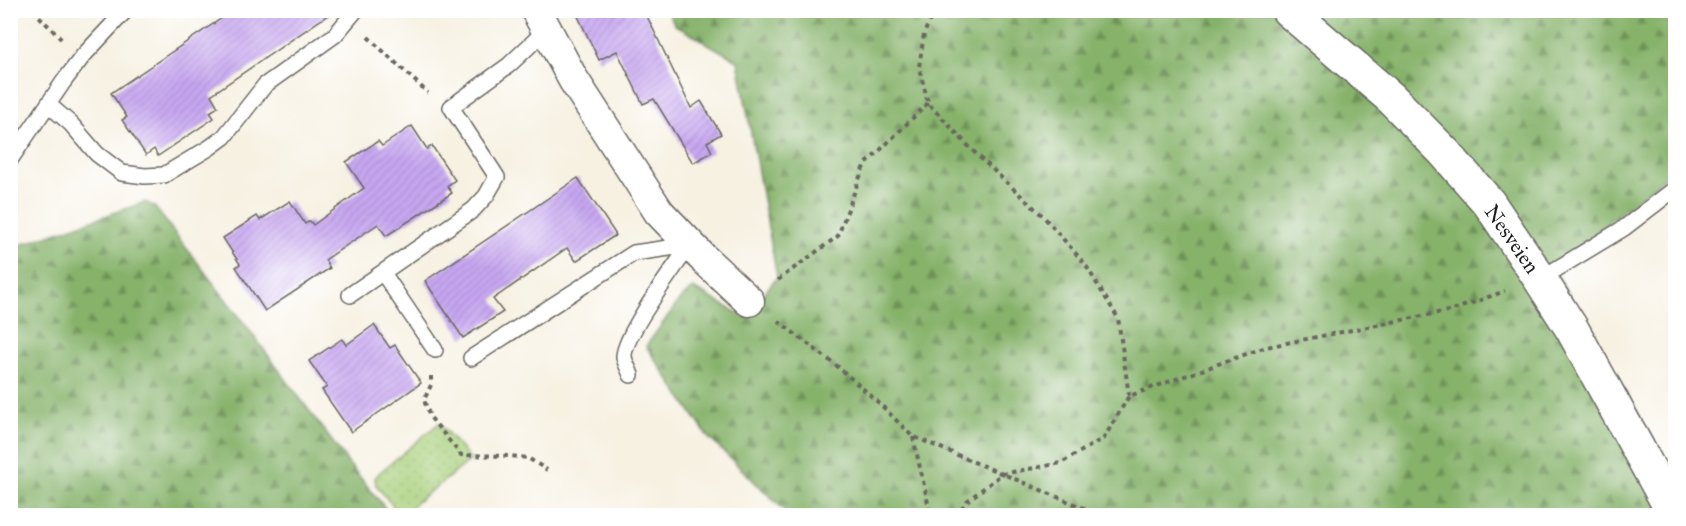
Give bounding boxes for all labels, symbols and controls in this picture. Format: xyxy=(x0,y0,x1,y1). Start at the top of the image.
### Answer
street label: Nesveien xyxy=(1479,199,1545,279)

